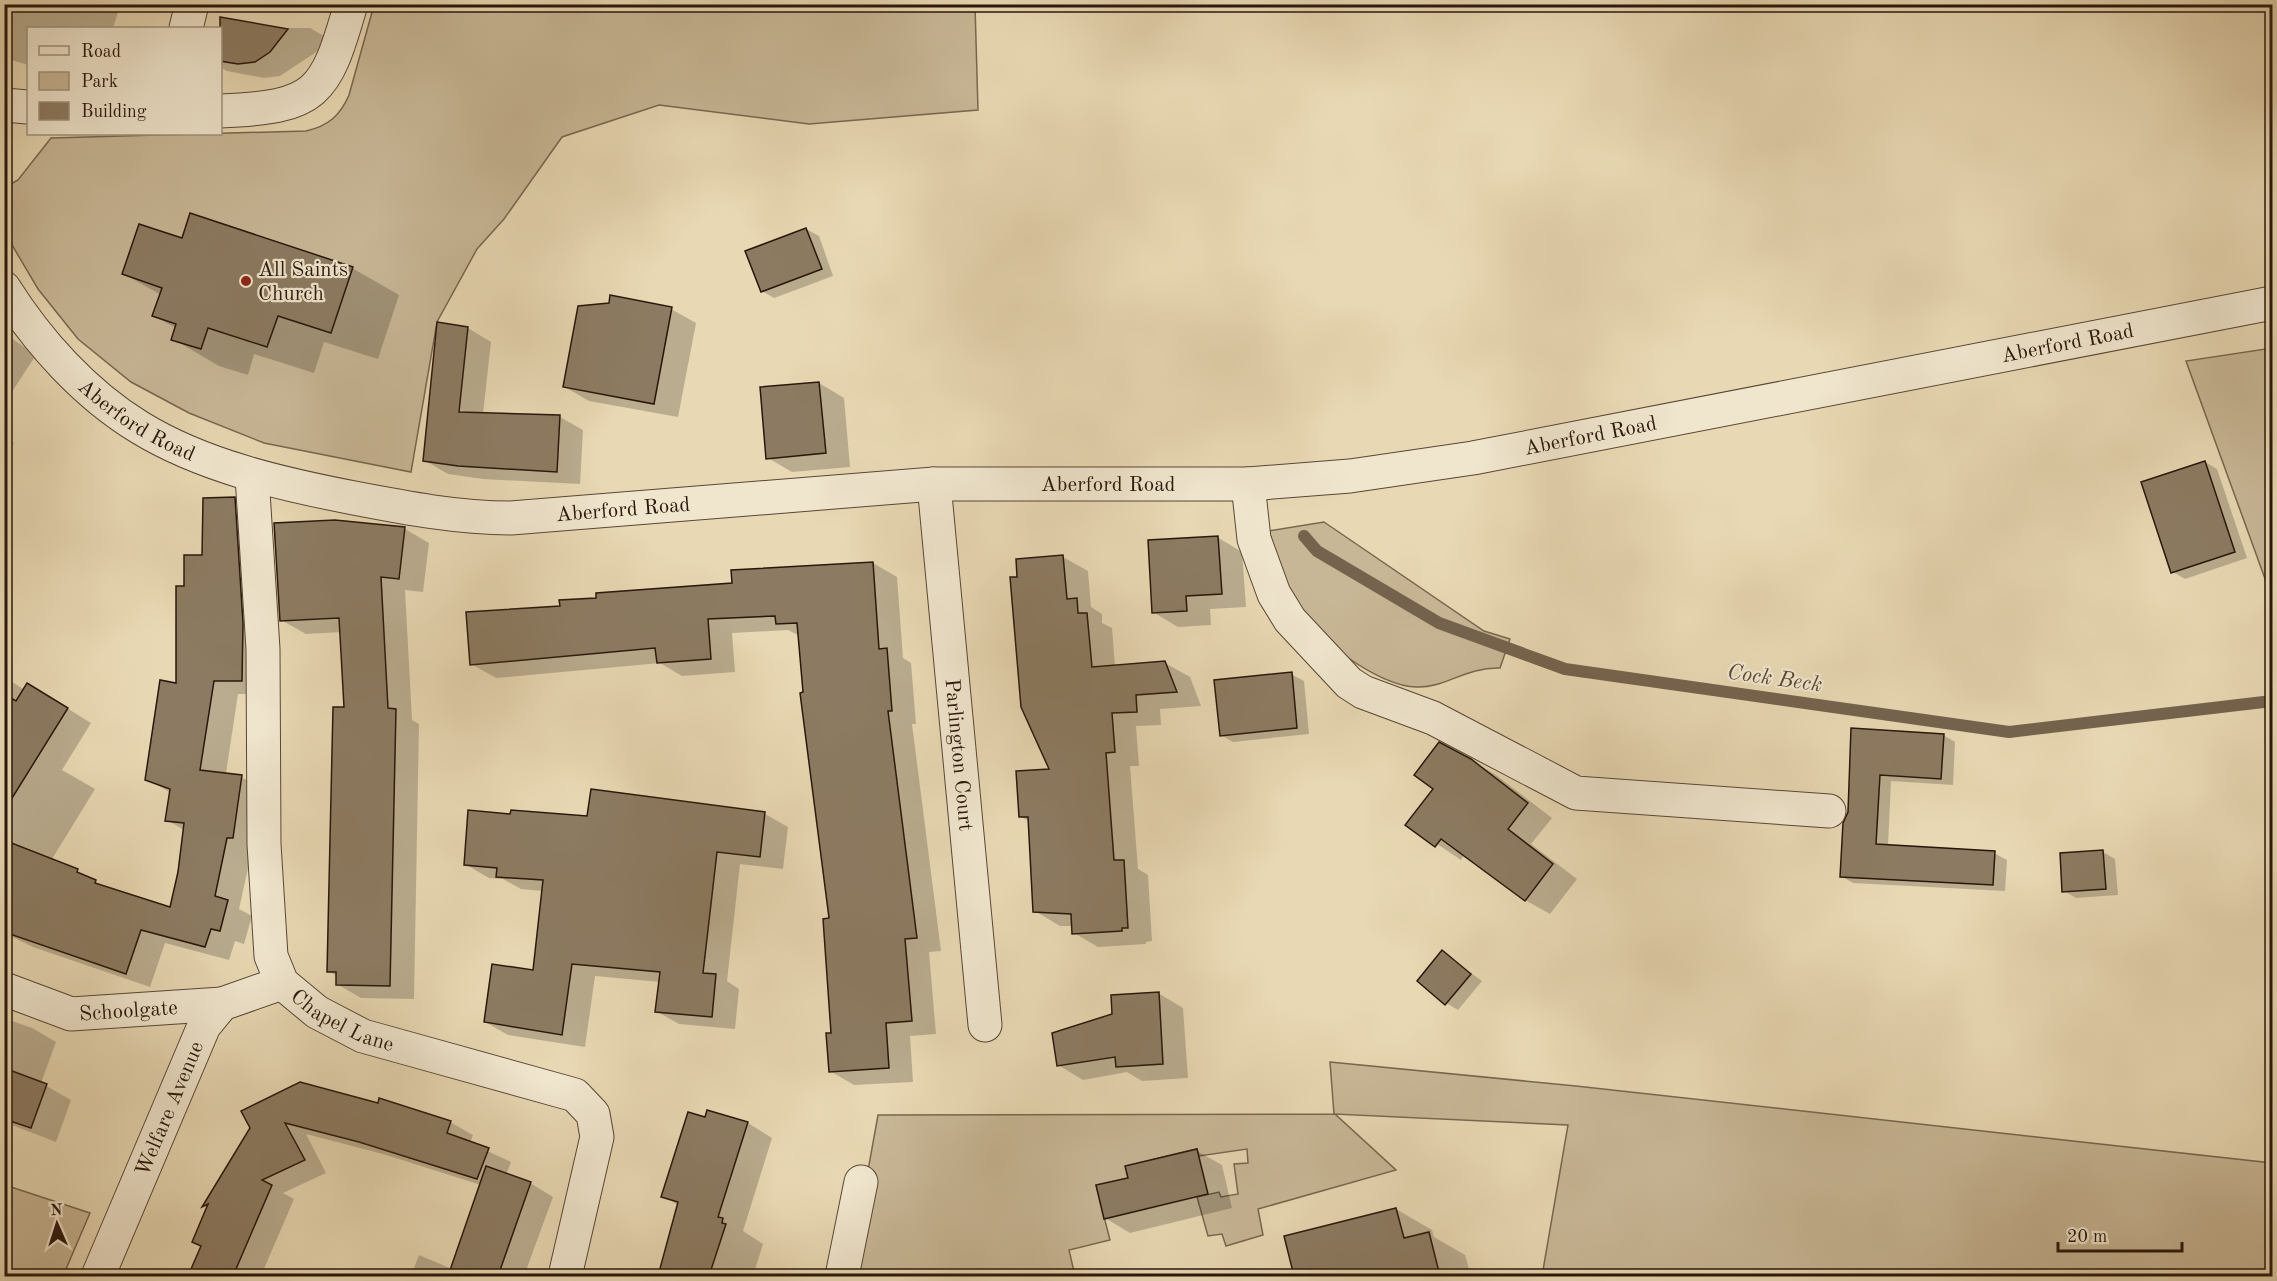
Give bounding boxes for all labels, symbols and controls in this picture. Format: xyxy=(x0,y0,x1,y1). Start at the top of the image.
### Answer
legend xyxy=(27,27,222,135)
text: Road xyxy=(81,43,121,61)
text: Park xyxy=(81,73,118,91)
text: Building xyxy=(81,103,147,121)
place label: All Saints Church xyxy=(258,260,348,305)
marker: All Saints Church xyxy=(239,274,253,288)
street label: Aberford Road xyxy=(2000,321,2136,367)
street label: Aberford Road xyxy=(73,376,198,466)
street label: Aberford Road xyxy=(1522,414,1659,460)
street label: Aberford Road xyxy=(1041,475,1176,496)
street label: Aberford Road xyxy=(555,495,691,526)
water label: Cock Beck xyxy=(1726,661,1824,697)
street label: Parlington Court xyxy=(940,678,976,832)
street label: Chapel Lane xyxy=(286,986,396,1056)
street label: Schoolgate xyxy=(78,998,178,1025)
street label: Welfare Avenue xyxy=(133,1039,208,1179)
north arrow xyxy=(27,1194,87,1254)
text: N xyxy=(50,1203,64,1219)
scale bar xyxy=(2058,1215,2182,1253)
text: 20 m xyxy=(2067,1228,2107,1246)

